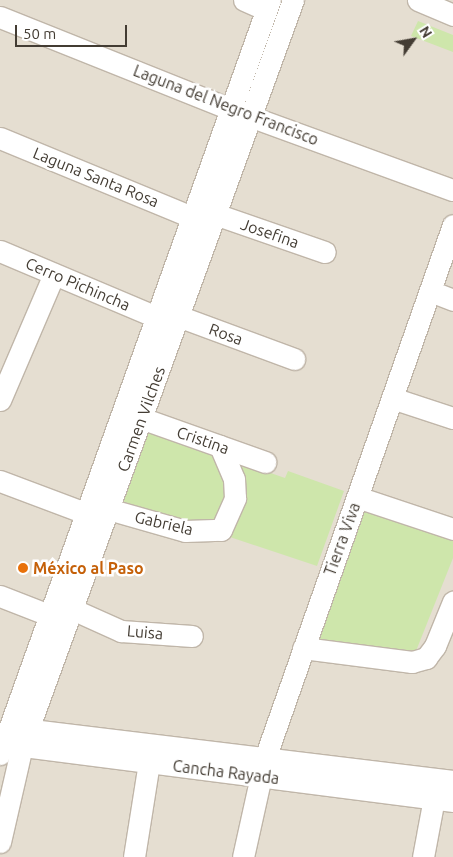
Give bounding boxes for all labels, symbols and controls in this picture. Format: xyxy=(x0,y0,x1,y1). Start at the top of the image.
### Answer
scale bar xyxy=(18,15,130,47)
north arrow xyxy=(388,15,438,65)
text: N xyxy=(416,23,435,41)
text: 50 m xyxy=(23,25,56,42)
street label: Laguna del Negro Francisco xyxy=(131,61,321,149)
street label: Laguna Santa Rosa xyxy=(30,143,162,211)
street label: Josefina xyxy=(238,214,302,252)
street label: Cerro Pichincha xyxy=(23,253,133,315)
street label: Rosa xyxy=(207,319,245,349)
street label: Carmen Vilches xyxy=(113,364,169,474)
street label: Cristina xyxy=(174,422,232,458)
street label: Tierra Viva xyxy=(320,500,364,578)
street label: Gabriela xyxy=(133,507,195,539)
place label: México al Paso xyxy=(33,558,144,578)
marker: México al Paso xyxy=(17,562,29,574)
street label: Luisa xyxy=(126,621,164,643)
street label: Cancha Rayada xyxy=(172,756,280,788)

